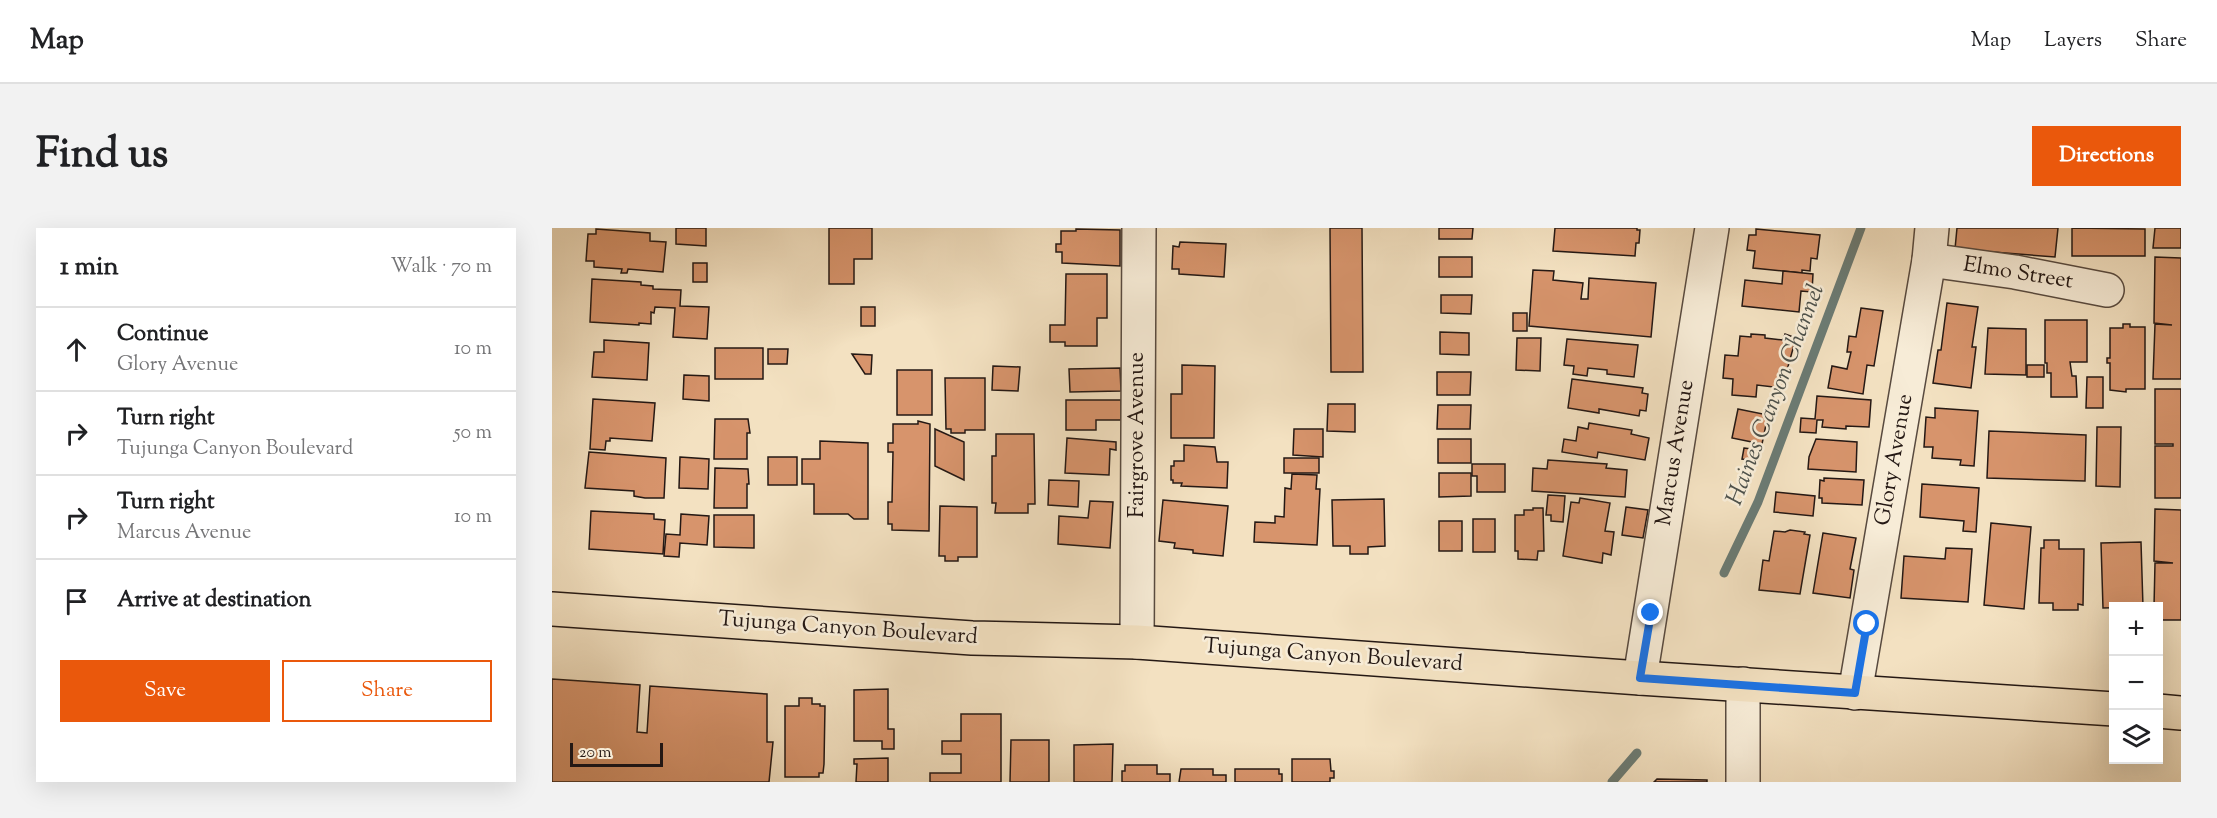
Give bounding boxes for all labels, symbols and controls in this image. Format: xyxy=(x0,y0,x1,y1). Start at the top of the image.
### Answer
text: Map xyxy=(30,21,84,61)
text: Map xyxy=(1971,26,2011,56)
text: Layers xyxy=(2044,26,2102,56)
text: Share xyxy=(2135,26,2187,56)
text: Find us xyxy=(36,126,168,186)
button: Directions xyxy=(2032,126,2181,186)
text: 1 min xyxy=(60,249,119,286)
street label: Elmo Street xyxy=(1961,250,2076,299)
text: Walk · 70 m xyxy=(390,253,492,282)
water label: Haines Canyon Channel xyxy=(1718,280,1834,510)
text: Continue xyxy=(117,319,208,351)
icon: ahead xyxy=(60,333,93,366)
text: 10 m xyxy=(454,335,492,364)
text: Glory Avenue xyxy=(117,351,238,380)
street label: Fairgrove Avenue xyxy=(1122,352,1154,518)
street label: Marcus Avenue xyxy=(1649,378,1703,528)
street label: Glory Avenue xyxy=(1868,392,1922,528)
text: Turn right xyxy=(117,403,214,435)
icon: right xyxy=(60,417,93,450)
text: 50 m xyxy=(454,419,492,448)
text: Tujunga Canyon Boulevard xyxy=(117,435,353,464)
text: Turn right xyxy=(117,487,214,519)
icon: right xyxy=(60,501,93,534)
text: 10 m xyxy=(454,503,492,532)
text: Marcus Avenue xyxy=(117,519,251,548)
icon: arrive xyxy=(60,585,93,618)
text: Arrive at destination xyxy=(117,585,312,617)
route end xyxy=(1637,599,1663,625)
map controls xyxy=(2109,602,2163,764)
button: + xyxy=(2109,602,2163,656)
street label: Tujunga Canyon Boulevard xyxy=(717,604,979,654)
route start xyxy=(1853,610,1879,636)
street label: Tujunga Canyon Boulevard xyxy=(1202,631,1464,681)
button: − xyxy=(2109,656,2163,710)
button: Save xyxy=(60,660,270,722)
button: Share xyxy=(282,660,492,722)
button: layers xyxy=(2109,710,2163,764)
scale bar xyxy=(570,740,663,768)
text: 20 m xyxy=(579,742,612,765)

